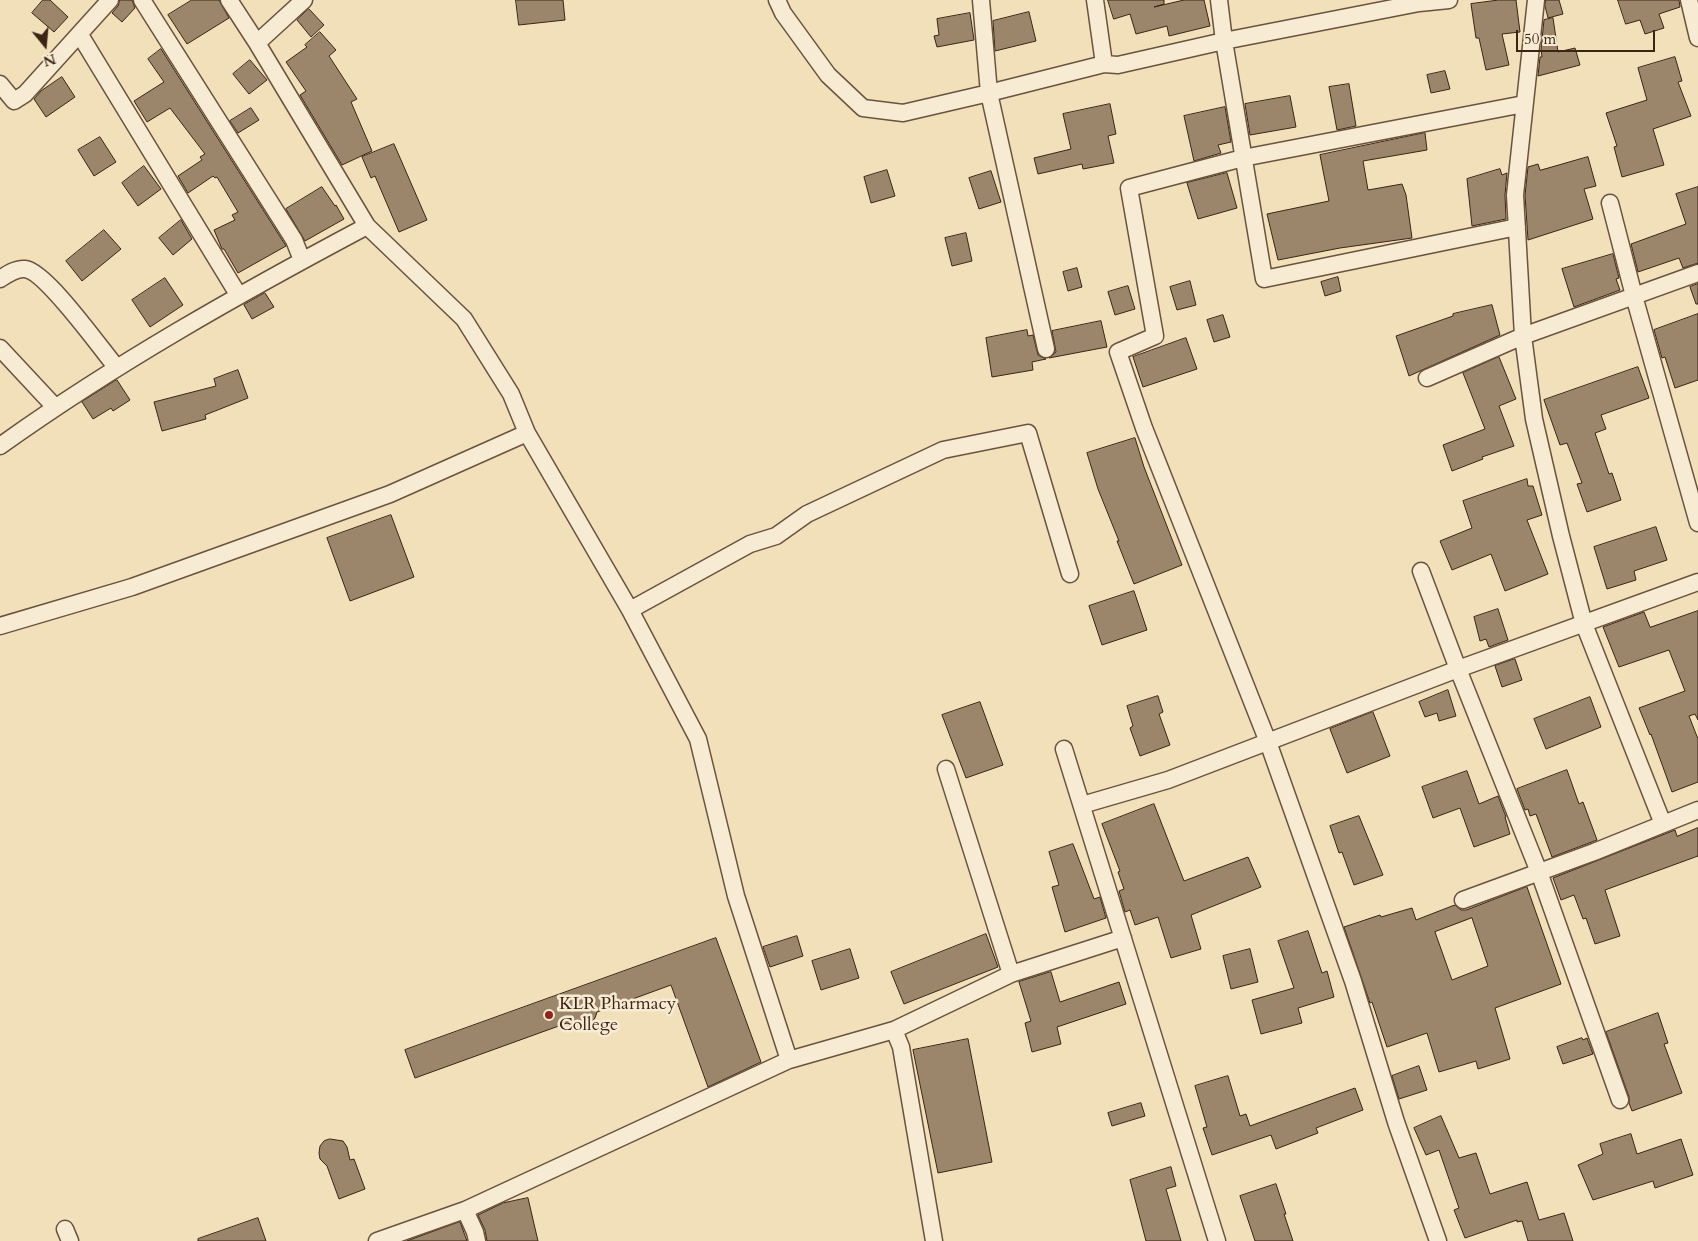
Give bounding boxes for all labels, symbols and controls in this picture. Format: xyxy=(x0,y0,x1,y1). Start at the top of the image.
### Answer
north arrow xyxy=(20,20,70,70)
scale bar xyxy=(1518,20,1657,52)
text: 50 m xyxy=(1524,29,1556,49)
text: N xyxy=(41,49,58,71)
place label: KLR Pharmacy College xyxy=(559,994,676,1036)
marker: KLR Pharmacy College xyxy=(543,1009,555,1021)

